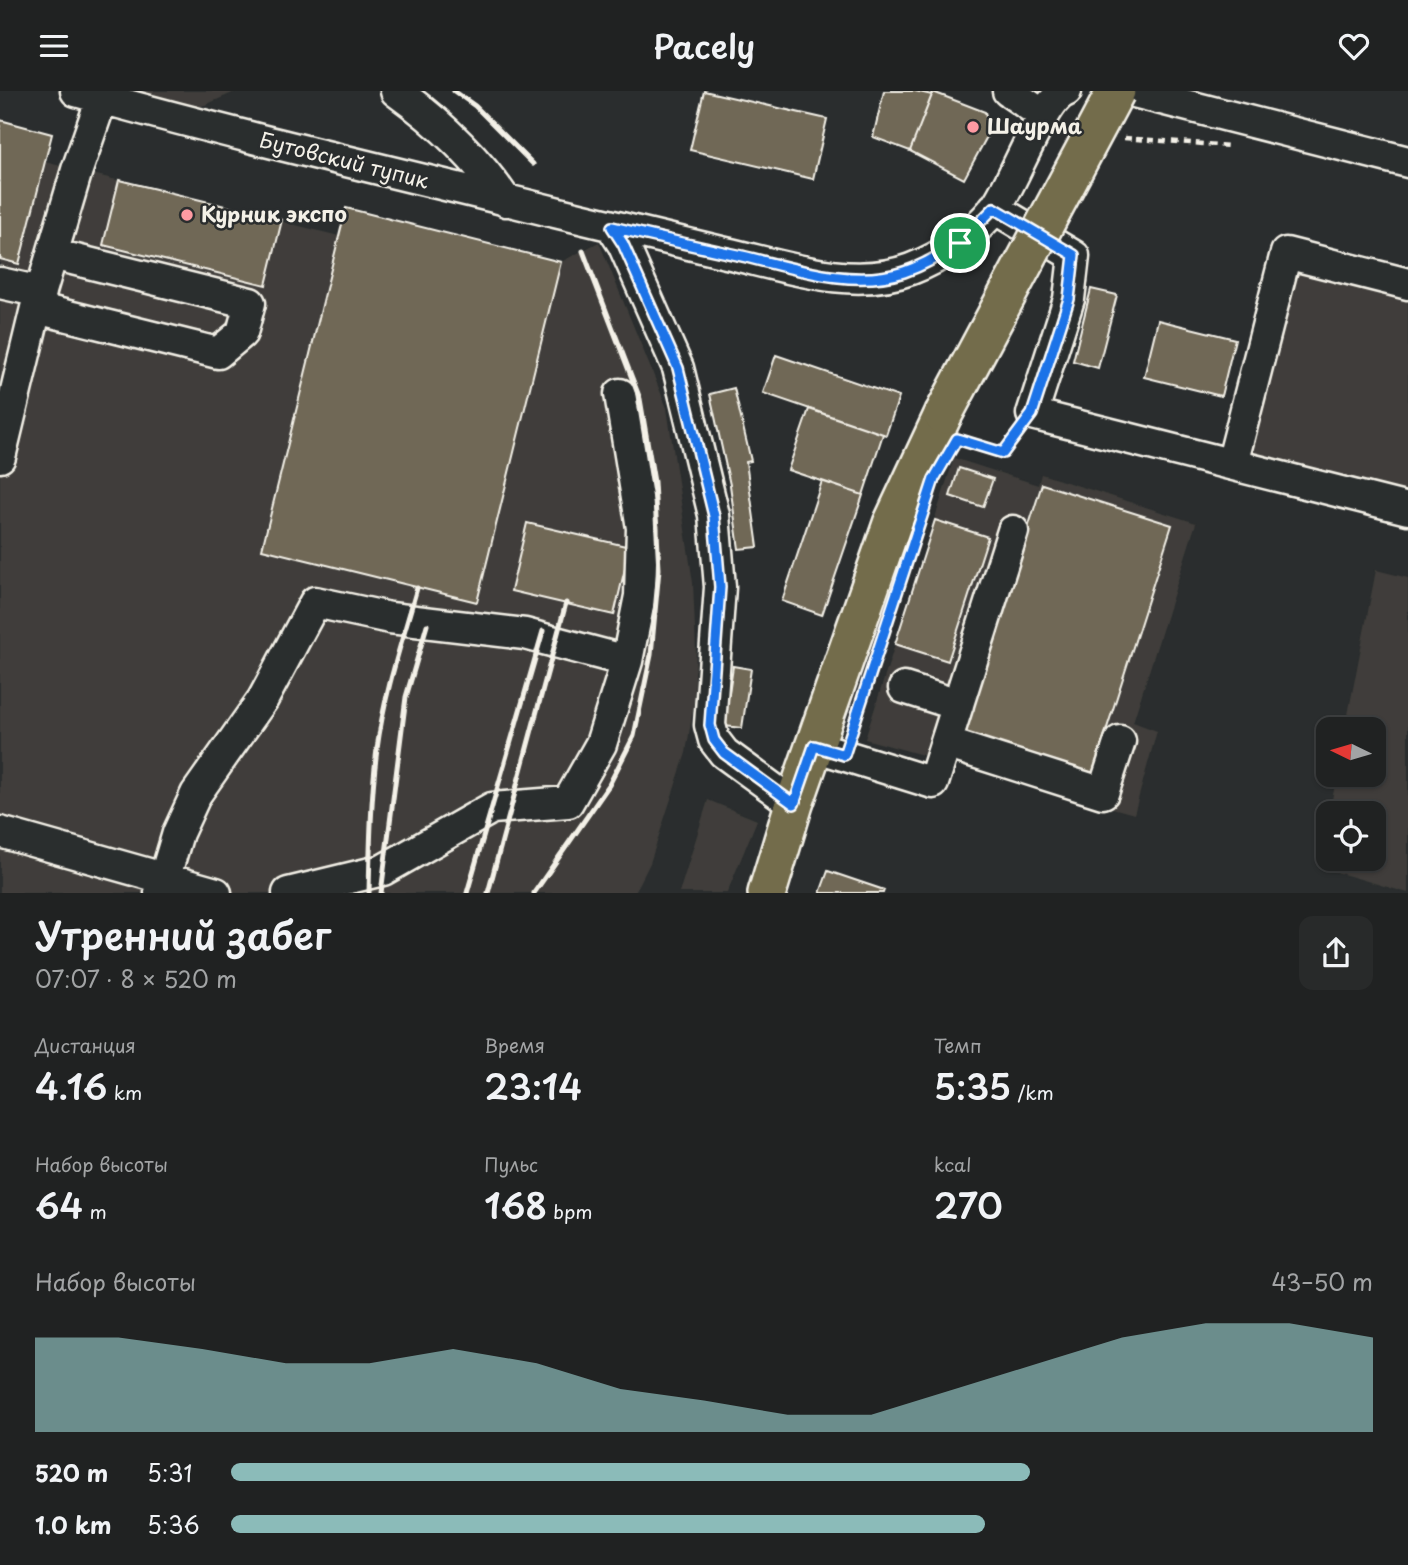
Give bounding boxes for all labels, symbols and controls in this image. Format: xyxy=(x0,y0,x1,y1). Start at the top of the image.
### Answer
text: Pacely xyxy=(653,22,755,70)
icon: menu xyxy=(35,27,73,65)
icon: heart xyxy=(1335,27,1373,65)
place label: Шаурма xyxy=(987,109,1083,141)
marker: Шаурма xyxy=(965,119,981,135)
street label: Бутовский тупик xyxy=(257,123,433,196)
place label: Курник экспо xyxy=(201,197,347,229)
marker: Курник экспо xyxy=(179,207,195,223)
pin xyxy=(930,213,990,273)
icon: arrive xyxy=(941,224,979,262)
north arrow xyxy=(1316,717,1386,787)
map controls xyxy=(1316,717,1386,871)
button: locate xyxy=(1316,801,1386,871)
text: Утренний забег xyxy=(35,906,331,963)
button: share xyxy=(1299,916,1373,990)
text: 07:07 · 8 × 520 m xyxy=(35,961,237,996)
text: Дистанция xyxy=(35,1031,136,1059)
text: Время xyxy=(484,1031,545,1059)
text: Темп xyxy=(934,1031,982,1059)
text: 4.16 xyxy=(35,1059,107,1112)
text: 23:14 xyxy=(484,1059,582,1112)
text: 5:35 xyxy=(934,1059,1011,1112)
text: km xyxy=(107,1078,142,1106)
text: /km xyxy=(1011,1078,1054,1106)
text: Набор высоты xyxy=(35,1150,168,1178)
text: Пульс xyxy=(484,1150,538,1178)
text: kcal xyxy=(934,1150,972,1178)
text: 64 xyxy=(35,1178,83,1231)
text: 168 xyxy=(484,1178,547,1231)
text: 270 xyxy=(934,1178,1003,1231)
text: m xyxy=(83,1197,107,1225)
text: bpm xyxy=(547,1197,593,1225)
text: Набор высоты xyxy=(35,1264,196,1299)
text: 43–50 m xyxy=(1271,1264,1373,1299)
text: 520 m xyxy=(35,1455,108,1490)
text: 5:31 xyxy=(147,1455,192,1490)
text: 1.0 km xyxy=(35,1507,112,1542)
text: 5:36 xyxy=(147,1507,200,1542)

